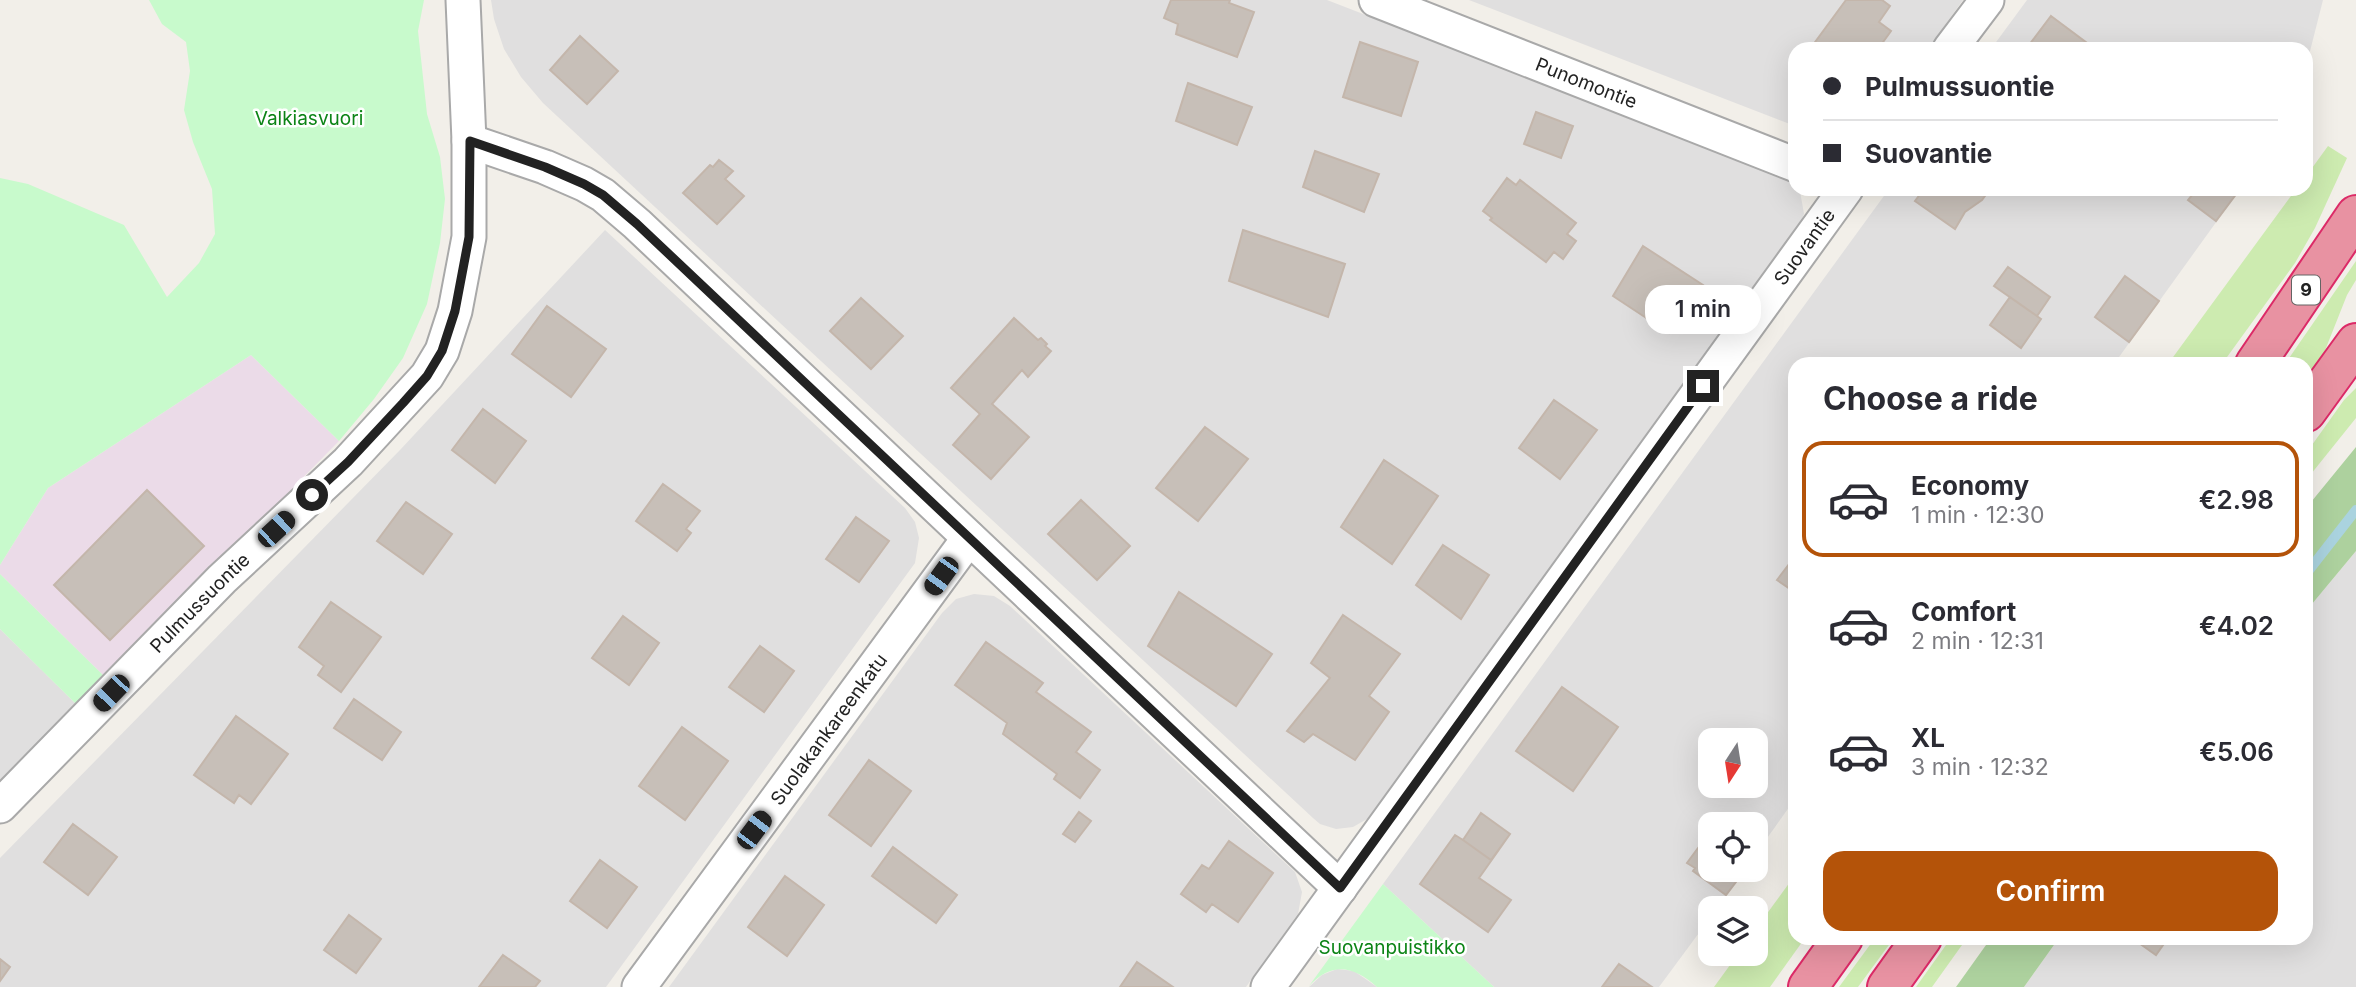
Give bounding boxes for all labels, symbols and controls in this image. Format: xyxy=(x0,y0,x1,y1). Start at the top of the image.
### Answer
street label: Punomontie xyxy=(1532,53,1640,113)
text: Pulmussuontie xyxy=(1865,71,2055,102)
park label: Valkiasvuori xyxy=(255,107,363,130)
text: Suovantie xyxy=(1865,138,1992,169)
street label: Suovantie xyxy=(1769,204,1840,290)
road number: 9 xyxy=(2292,276,2320,304)
callout: 1 min xyxy=(1645,284,1761,334)
text: 1 min xyxy=(1675,295,1731,323)
route end xyxy=(1687,370,1719,402)
text: Choose a ride xyxy=(1823,379,2038,418)
icon: car xyxy=(1827,468,1890,531)
text: Economy xyxy=(1911,470,2029,501)
route start xyxy=(296,479,328,511)
text: €2.98 xyxy=(2199,484,2274,515)
text: 1 min · 12:30 xyxy=(1911,501,2044,529)
car xyxy=(254,507,299,551)
street label: Pulmussuontie xyxy=(145,548,255,658)
car xyxy=(921,553,962,599)
icon: car xyxy=(1827,594,1890,657)
text: Comfort xyxy=(1911,596,2016,627)
text: €4.02 xyxy=(2199,610,2274,641)
text: 2 min · 12:31 xyxy=(1911,627,2044,655)
street label: Suolakankareenkatu xyxy=(766,649,892,810)
car xyxy=(89,671,134,715)
icon: car xyxy=(1827,720,1890,783)
text: XL xyxy=(1911,722,1945,753)
north arrow xyxy=(1698,728,1768,798)
map controls xyxy=(1698,728,1768,966)
text: €5.06 xyxy=(2199,736,2274,767)
text: 3 min · 12:32 xyxy=(1911,753,2049,781)
car xyxy=(733,807,776,853)
button: locate xyxy=(1698,812,1768,882)
button: Confirm xyxy=(1823,851,2278,931)
button: layers xyxy=(1698,896,1768,966)
park label: Suovanpuistikko xyxy=(1318,936,1466,959)

